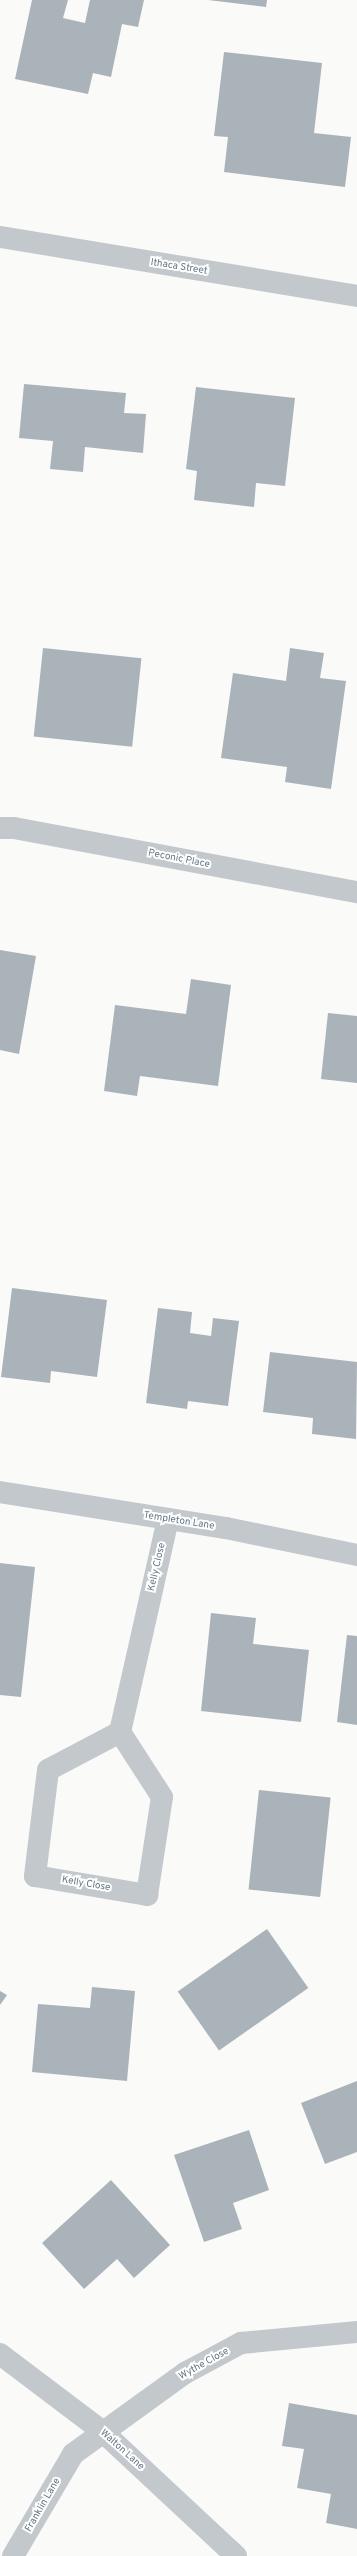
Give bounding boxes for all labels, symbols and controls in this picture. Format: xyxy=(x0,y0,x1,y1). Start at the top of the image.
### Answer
street label: Ithaca Street xyxy=(150,257,208,277)
street label: Peconic Place xyxy=(147,847,211,871)
street label: Templeton Lane xyxy=(143,1509,215,1533)
street label: Kelly Close xyxy=(146,1542,168,1592)
street label: Kelly Close xyxy=(61,1874,111,1894)
street label: Wythe Close xyxy=(177,2345,231,2383)
street label: Walton Lane xyxy=(97,2427,147,2473)
street label: Franklin Lane xyxy=(23,2476,63,2534)

